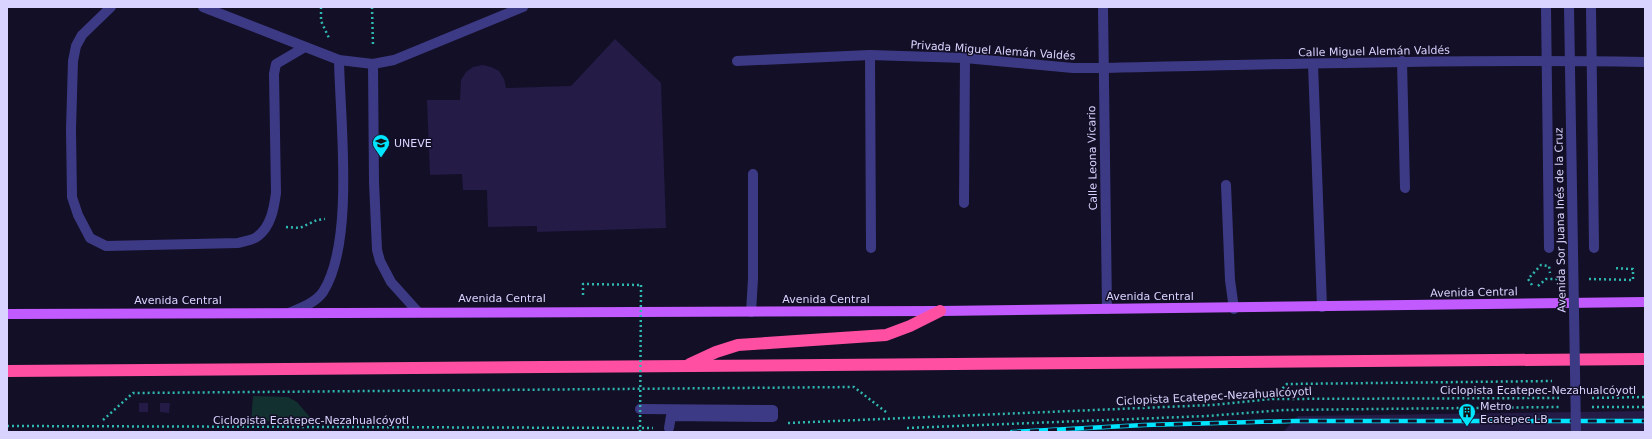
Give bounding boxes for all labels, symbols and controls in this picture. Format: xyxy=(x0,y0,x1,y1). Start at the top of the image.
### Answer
street label: Privada Miguel Alemán Valdés xyxy=(910,38,1076,63)
street label: Calle Miguel Alemán Valdés xyxy=(1298,44,1450,59)
street label: Calle Leona Vicario xyxy=(1085,105,1100,211)
street label: Avenida Sor Juana Inés de la Cruz xyxy=(1552,127,1569,313)
school or university icon: UNEVE xyxy=(371,133,391,158)
place label: UNEVE xyxy=(394,137,432,150)
street label: Avenida Central xyxy=(1430,285,1518,300)
street label: Avenida Central xyxy=(1106,290,1194,303)
street label: Avenida Central xyxy=(458,292,546,305)
street label: Avenida Central xyxy=(782,293,870,306)
street label: Avenida Central xyxy=(134,294,222,307)
street label: Ciclopista Ecatepec-Nezahualcóyotl xyxy=(1440,384,1636,397)
street label: Ciclopista Ecatepec-Nezahualcóyotl xyxy=(1116,385,1312,408)
place label: Metro Ecatepec LB xyxy=(1480,400,1548,426)
building icon: Metro Ecatepec LB xyxy=(1457,402,1477,427)
street label: Ciclopista Ecatepec-Nezahualcóyotl xyxy=(213,414,409,427)

